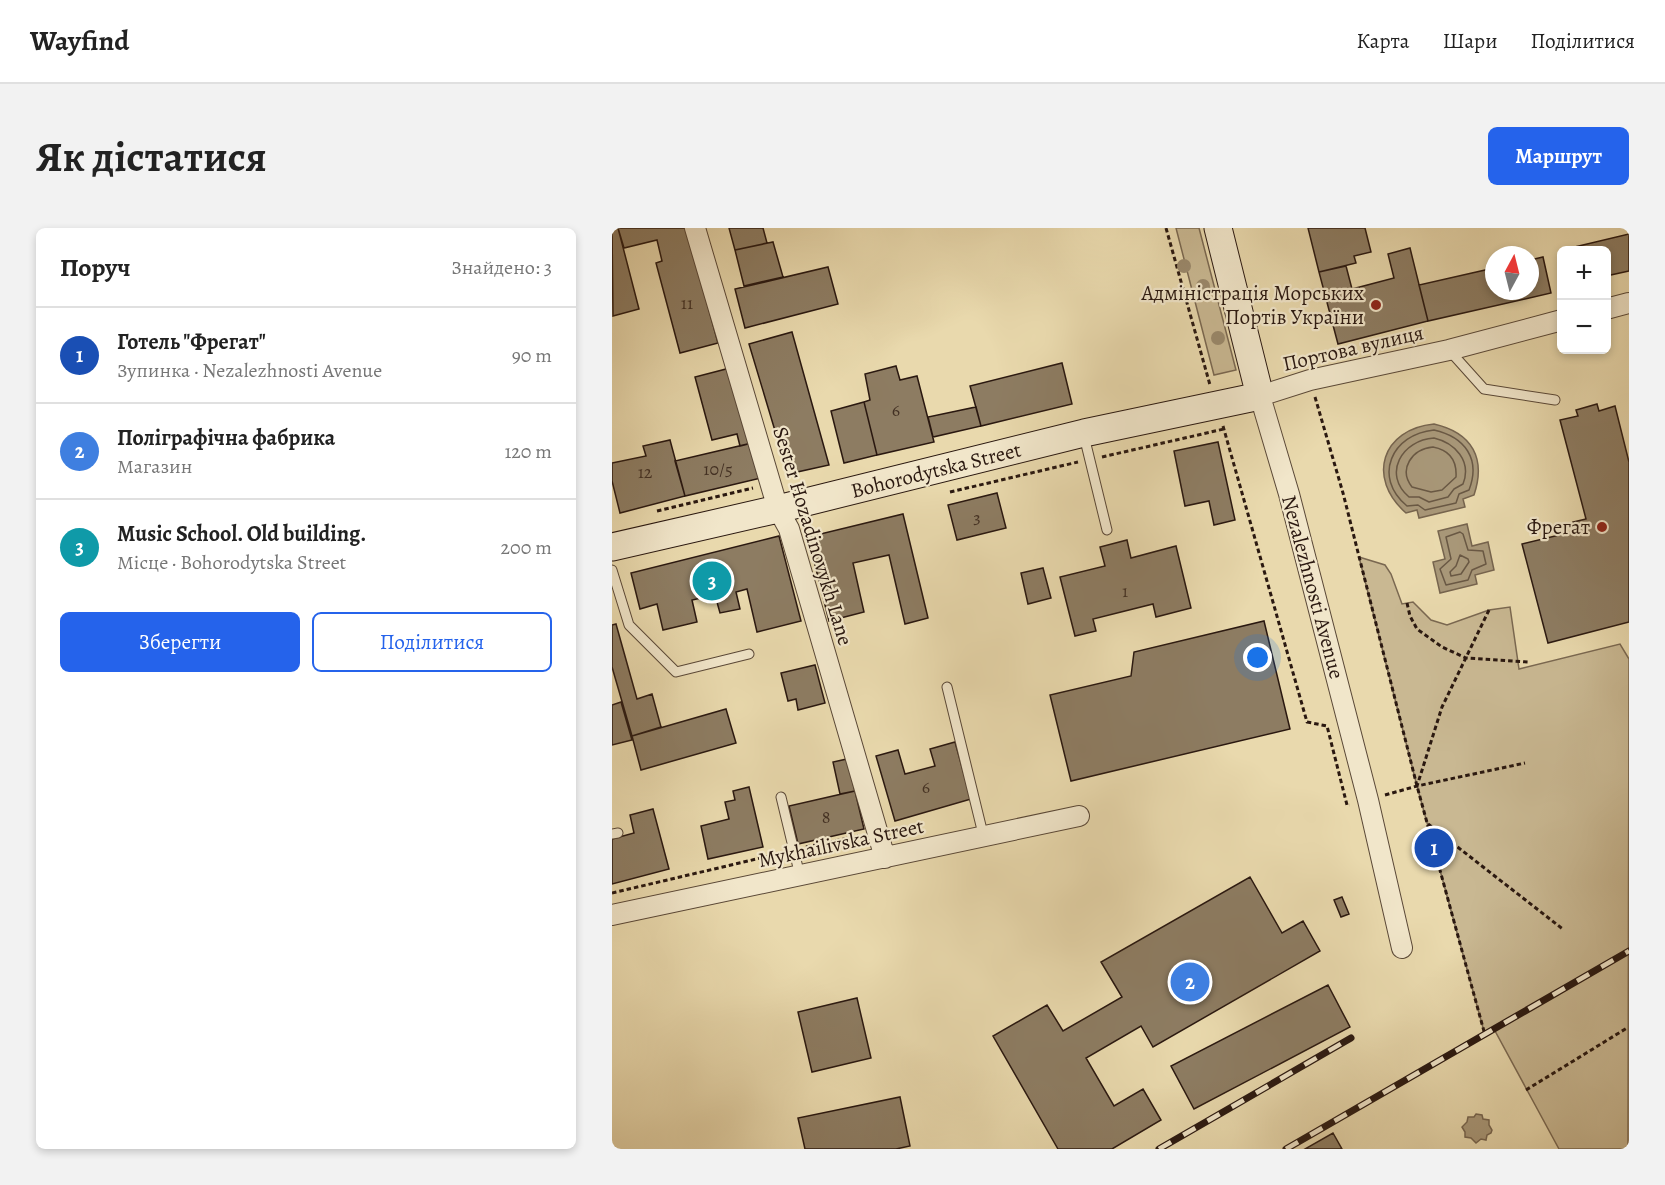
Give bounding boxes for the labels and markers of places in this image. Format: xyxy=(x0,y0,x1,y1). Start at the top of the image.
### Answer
place label: Адміністрація Морських Портів України xyxy=(1140,279,1365,331)
marker: Адміністрація Морських Портів України xyxy=(1369,298,1383,312)
place label: Фрегат xyxy=(1527,513,1590,541)
marker: Фрегат xyxy=(1595,520,1609,534)
pin: 3 xyxy=(692,558,732,604)
pin: 1 xyxy=(1414,826,1454,870)
pin: 2 xyxy=(1170,960,1210,1005)

